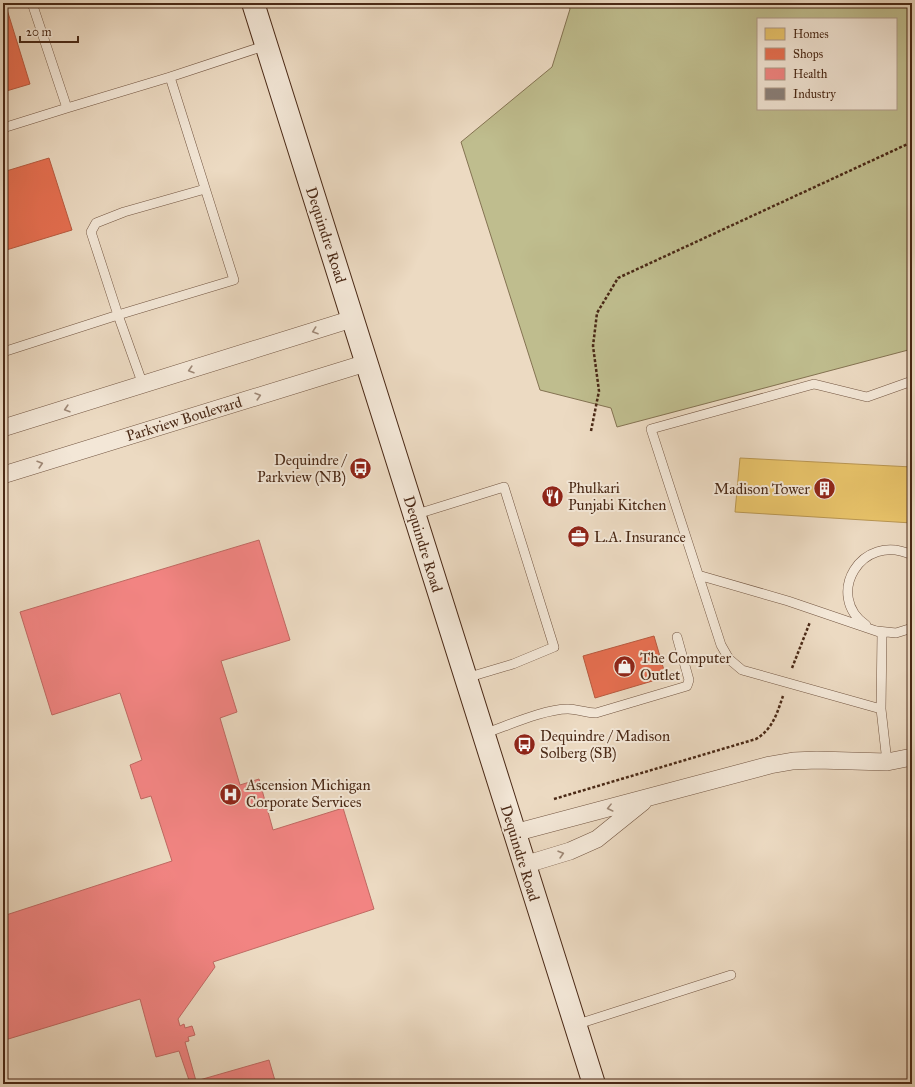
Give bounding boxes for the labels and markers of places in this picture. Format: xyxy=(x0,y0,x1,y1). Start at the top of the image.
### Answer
place label: Dequindre / Parkview (NB) xyxy=(257,451,348,487)
bus stop icon: Dequindre / Parkview (NB) xyxy=(348,456,374,482)
building icon: Madison Tower xyxy=(812,476,838,502)
place label: Phulkari Punjabi Kitchen xyxy=(568,479,666,514)
place label: Madison Tower xyxy=(714,480,810,498)
restaurant icon: Phulkari Punjabi Kitchen xyxy=(539,484,565,510)
office icon: L.A. Insurance xyxy=(566,524,592,550)
place label: L.A. Insurance xyxy=(594,528,686,546)
place label: The Computer Outlet xyxy=(640,649,732,684)
shop icon: The Computer Outlet xyxy=(611,654,637,680)
place label: Dequindre / Madison Solberg (SB) xyxy=(540,727,670,763)
bus stop icon: Dequindre / Madison Solberg (SB) xyxy=(511,732,537,758)
place label: Ascension Michigan Corporate Services xyxy=(245,776,371,811)
hospital icon: Ascension Michigan Corporate Services xyxy=(217,781,243,807)

